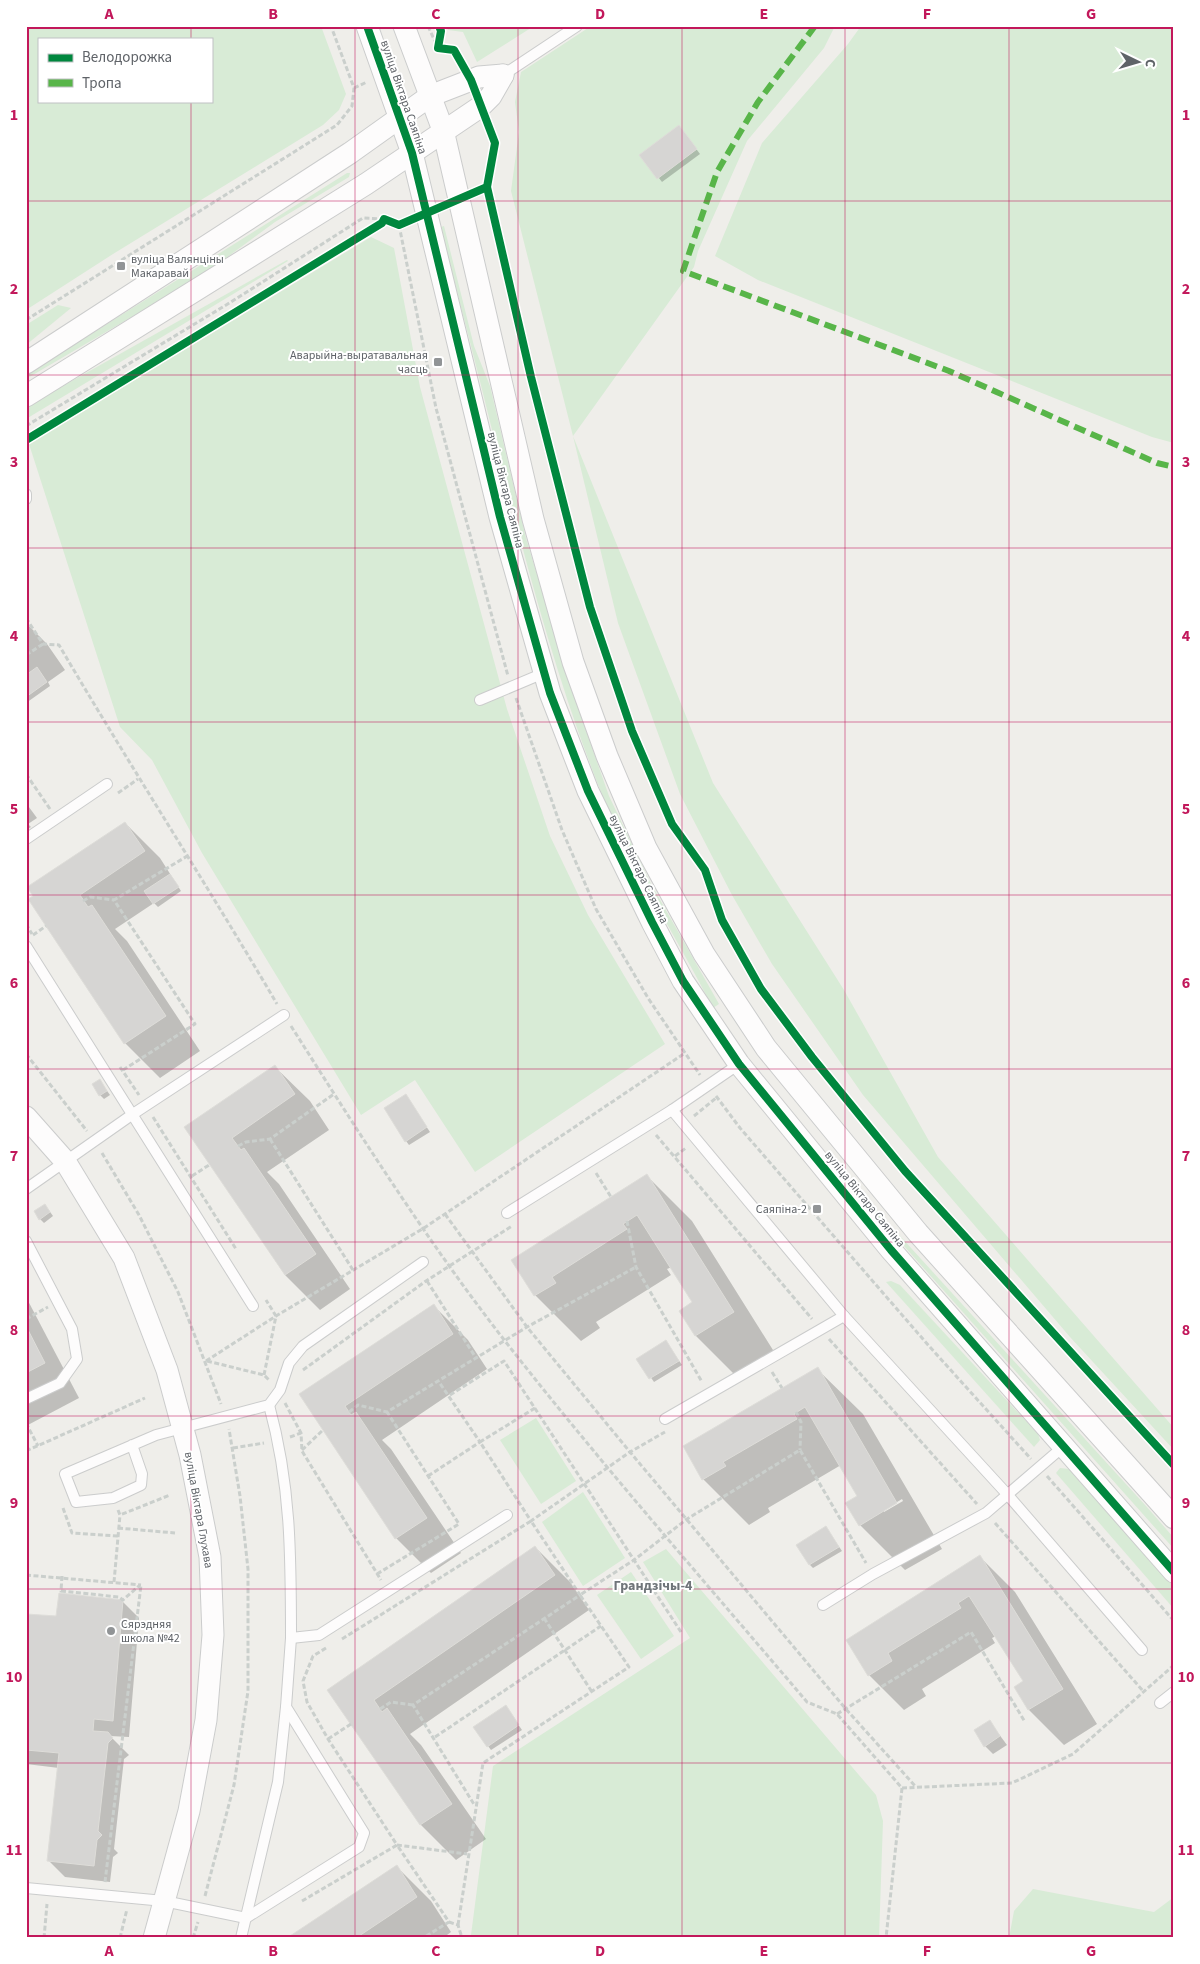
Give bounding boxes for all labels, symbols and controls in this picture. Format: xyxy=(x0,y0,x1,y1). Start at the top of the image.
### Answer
text: A xyxy=(103,3,114,25)
text: B xyxy=(268,3,278,25)
text: C xyxy=(431,3,441,25)
text: D xyxy=(595,3,605,25)
text: E xyxy=(760,3,768,25)
text: F xyxy=(923,3,931,25)
text: G xyxy=(1086,3,1096,25)
legend xyxy=(38,38,212,102)
street label: вуліца Віктара Саяпіна xyxy=(376,38,431,156)
north arrow xyxy=(1112,38,1162,88)
text: Велодорожка xyxy=(82,47,172,68)
text: С xyxy=(1140,58,1160,68)
text: Тропа xyxy=(82,73,122,94)
text: 1 xyxy=(10,104,18,126)
text: 1 xyxy=(1182,104,1190,126)
place label: вуліца Валянціны Макаравай xyxy=(131,251,224,282)
marker: вуліца Валянціны Макаравай xyxy=(115,260,127,272)
text: 2 xyxy=(10,278,18,300)
text: 2 xyxy=(1182,278,1190,300)
place label: Аварыйна-выратавальная часць xyxy=(290,347,428,378)
marker: Аварыйна-выратавальная часць xyxy=(432,356,444,368)
street label: вуліца Віктара Саяпіна xyxy=(483,430,528,550)
text: 3 xyxy=(10,451,18,473)
text: 3 xyxy=(1182,451,1190,473)
text: 4 xyxy=(10,625,19,647)
text: 4 xyxy=(1182,625,1191,647)
text: 5 xyxy=(10,798,18,820)
text: 5 xyxy=(1182,798,1190,820)
street label: вуліца Віктара Саяпіна xyxy=(605,812,672,927)
text: 6 xyxy=(10,972,18,994)
text: 6 xyxy=(1182,972,1190,994)
text: 7 xyxy=(10,1145,18,1167)
text: 7 xyxy=(1182,1145,1190,1167)
street label: вуліца Віктара Саяпіна xyxy=(820,1148,909,1251)
place label: Саяпіна-2 xyxy=(756,1201,807,1218)
marker: Саяпіна-2 xyxy=(811,1203,823,1215)
text: 8 xyxy=(10,1319,18,1341)
text: 8 xyxy=(1182,1319,1190,1341)
street label: вуліца Віктара Глухава xyxy=(180,1451,217,1570)
text: 9 xyxy=(10,1492,18,1514)
text: 9 xyxy=(1182,1492,1190,1514)
district label: Грандзічы-4 xyxy=(614,1576,693,1596)
place label: Сярэдняя школа №42 xyxy=(121,1616,180,1647)
marker: Сярэдняя школа №42 xyxy=(105,1625,117,1637)
text: 10 xyxy=(6,1666,22,1688)
text: 10 xyxy=(1178,1666,1194,1688)
text: 11 xyxy=(6,1839,22,1861)
text: 11 xyxy=(1178,1839,1194,1861)
text: A xyxy=(103,1940,114,1962)
text: B xyxy=(268,1940,278,1962)
text: C xyxy=(431,1940,441,1962)
text: D xyxy=(595,1940,605,1962)
text: E xyxy=(760,1940,768,1962)
text: F xyxy=(923,1940,931,1962)
text: G xyxy=(1086,1940,1096,1962)

